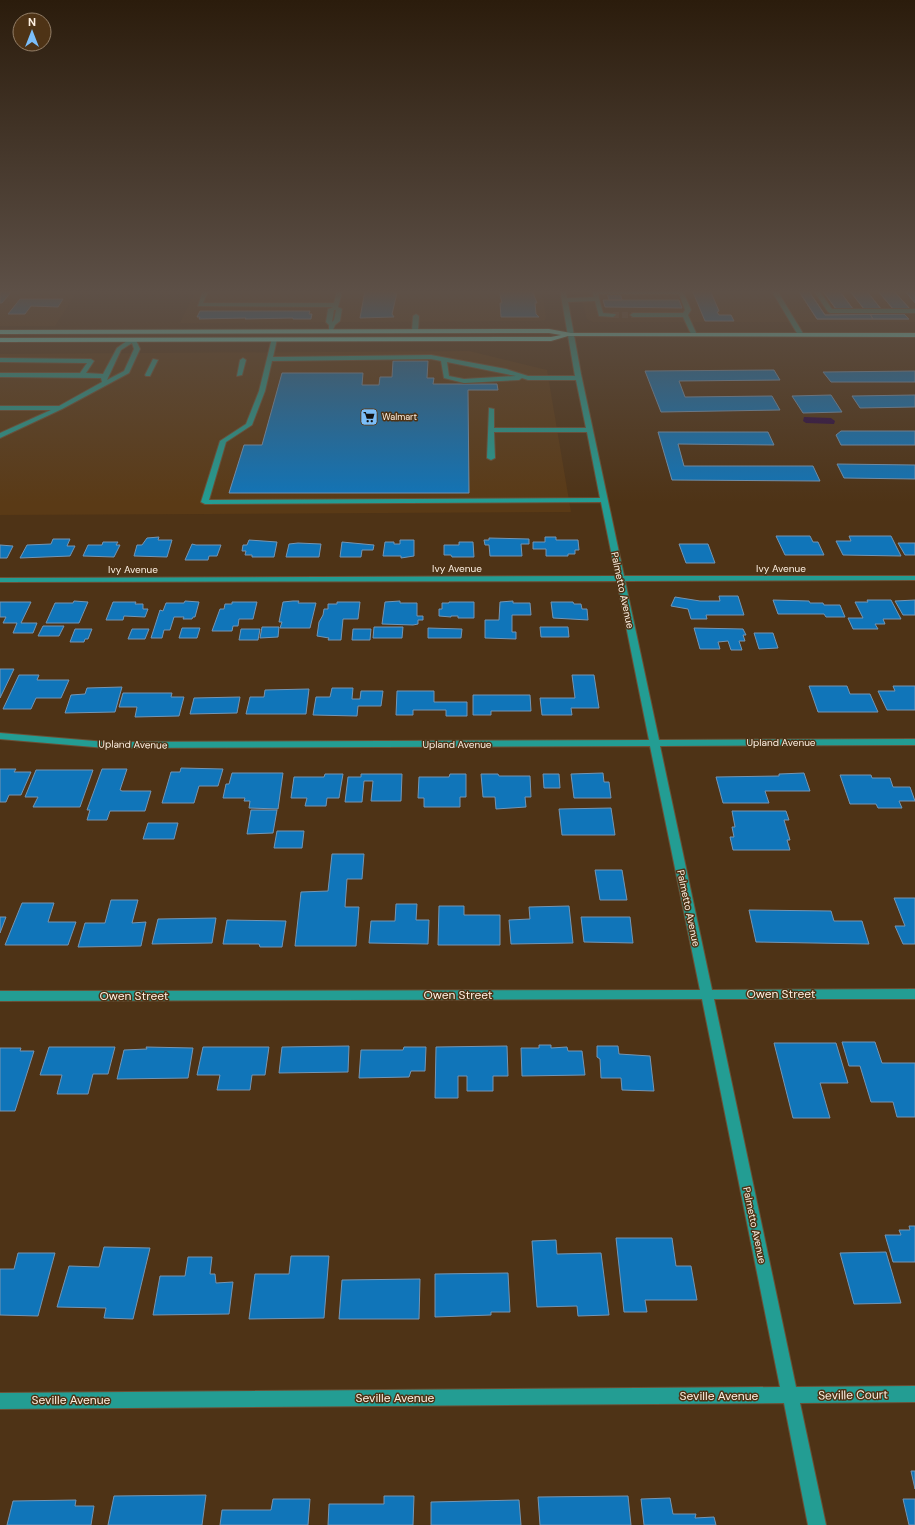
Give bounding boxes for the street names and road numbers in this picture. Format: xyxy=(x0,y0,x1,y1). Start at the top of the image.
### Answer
street label: Palmetto Avenue xyxy=(608,551,637,630)
street label: Ivy Avenue xyxy=(432,562,482,575)
street label: Ivy Avenue xyxy=(756,562,806,575)
street label: Ivy Avenue xyxy=(108,563,158,576)
street label: Upland Avenue xyxy=(746,736,816,749)
street label: Upland Avenue xyxy=(98,737,168,752)
street label: Upland Avenue xyxy=(422,738,492,751)
street label: Palmetto Avenue xyxy=(674,869,703,948)
street label: Owen Street xyxy=(746,986,816,1002)
street label: Owen Street xyxy=(423,987,493,1003)
street label: Owen Street xyxy=(99,988,169,1004)
street label: Palmetto Avenue xyxy=(740,1186,769,1265)
street label: Seville Court xyxy=(818,1386,888,1404)
street label: Seville Avenue xyxy=(680,1388,759,1404)
street label: Seville Avenue xyxy=(356,1390,435,1406)
street label: Seville Avenue xyxy=(32,1392,111,1408)

